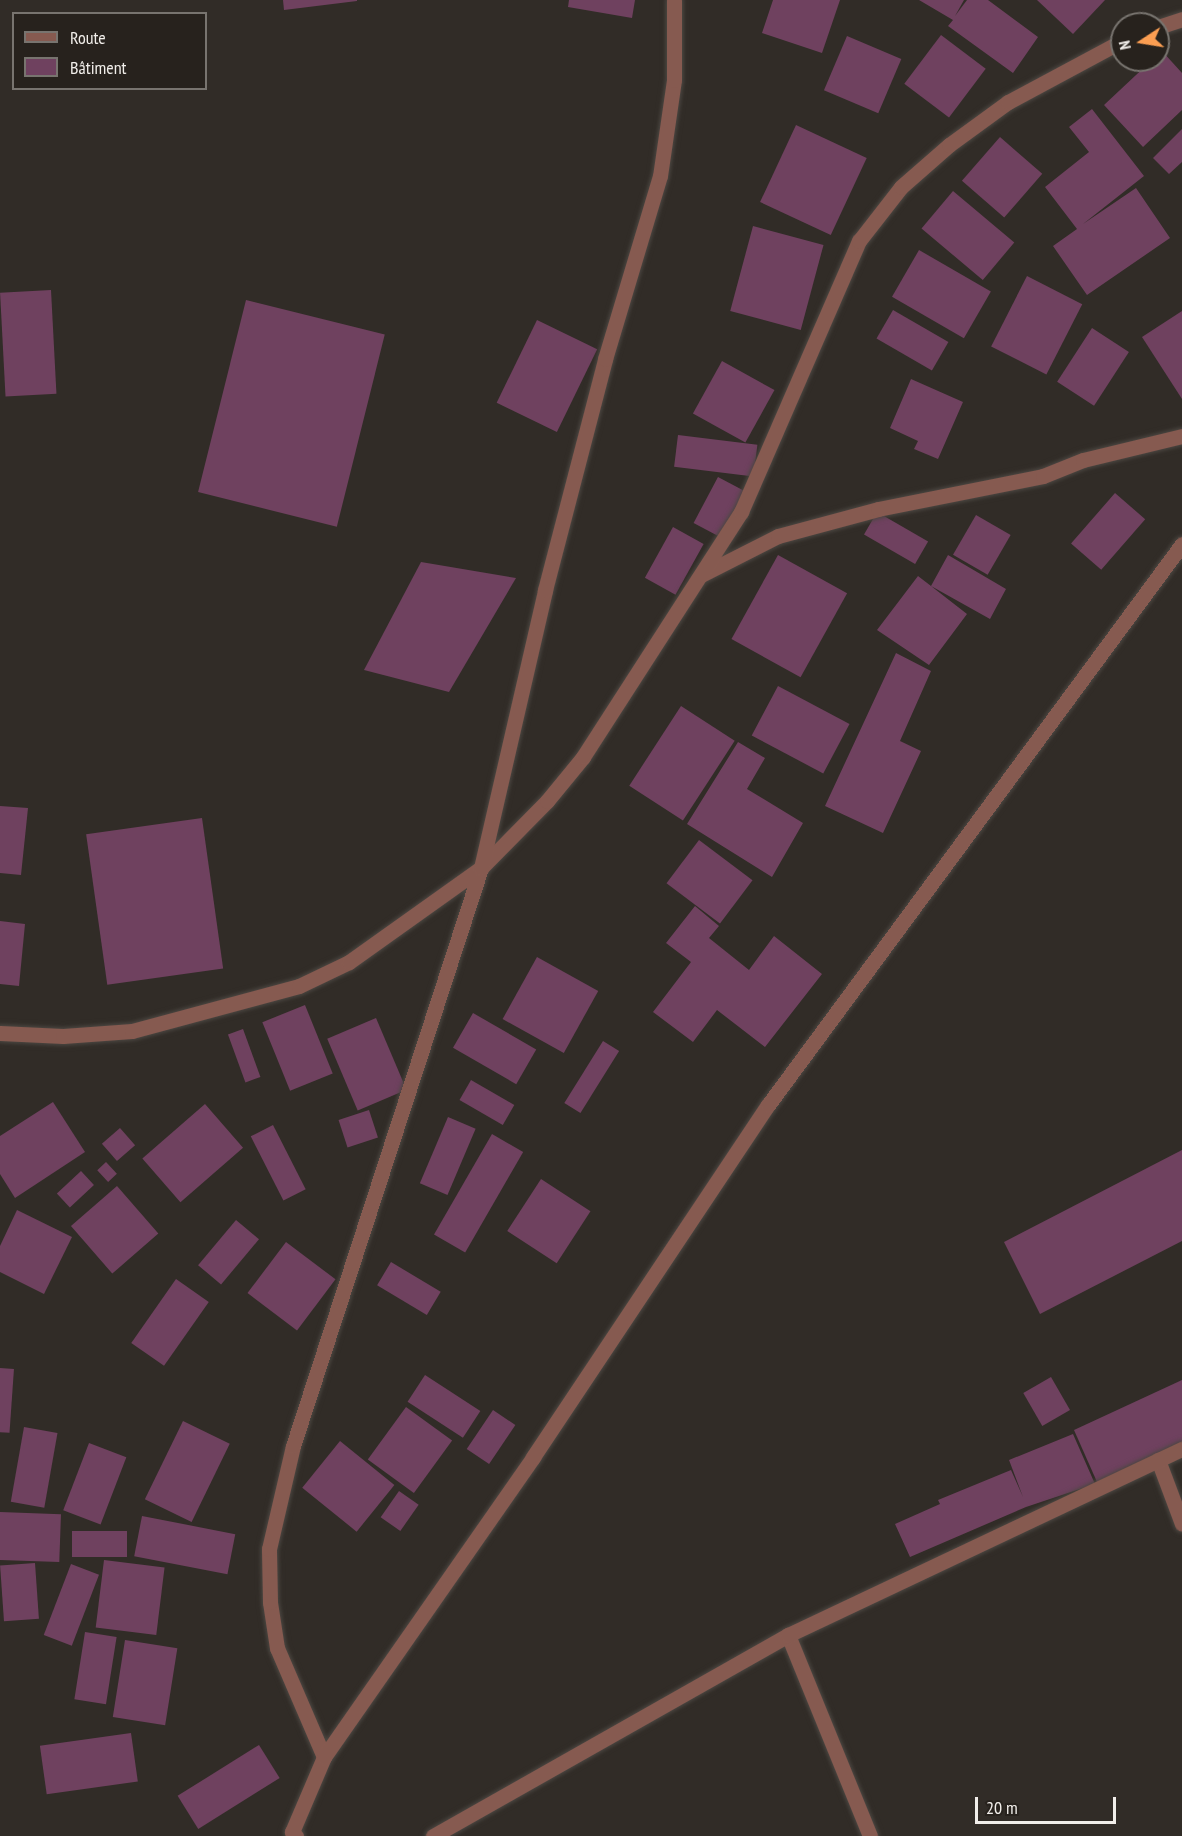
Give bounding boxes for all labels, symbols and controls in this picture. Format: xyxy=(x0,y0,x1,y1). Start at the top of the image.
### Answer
legend xyxy=(12,12,207,90)
north arrow xyxy=(1110,12,1170,72)
text: Route xyxy=(70,26,106,49)
text: N xyxy=(1114,39,1135,52)
text: Bâtiment xyxy=(70,56,127,79)
scale bar xyxy=(978,1785,1119,1823)
text: 20 m xyxy=(986,1796,1018,1819)

